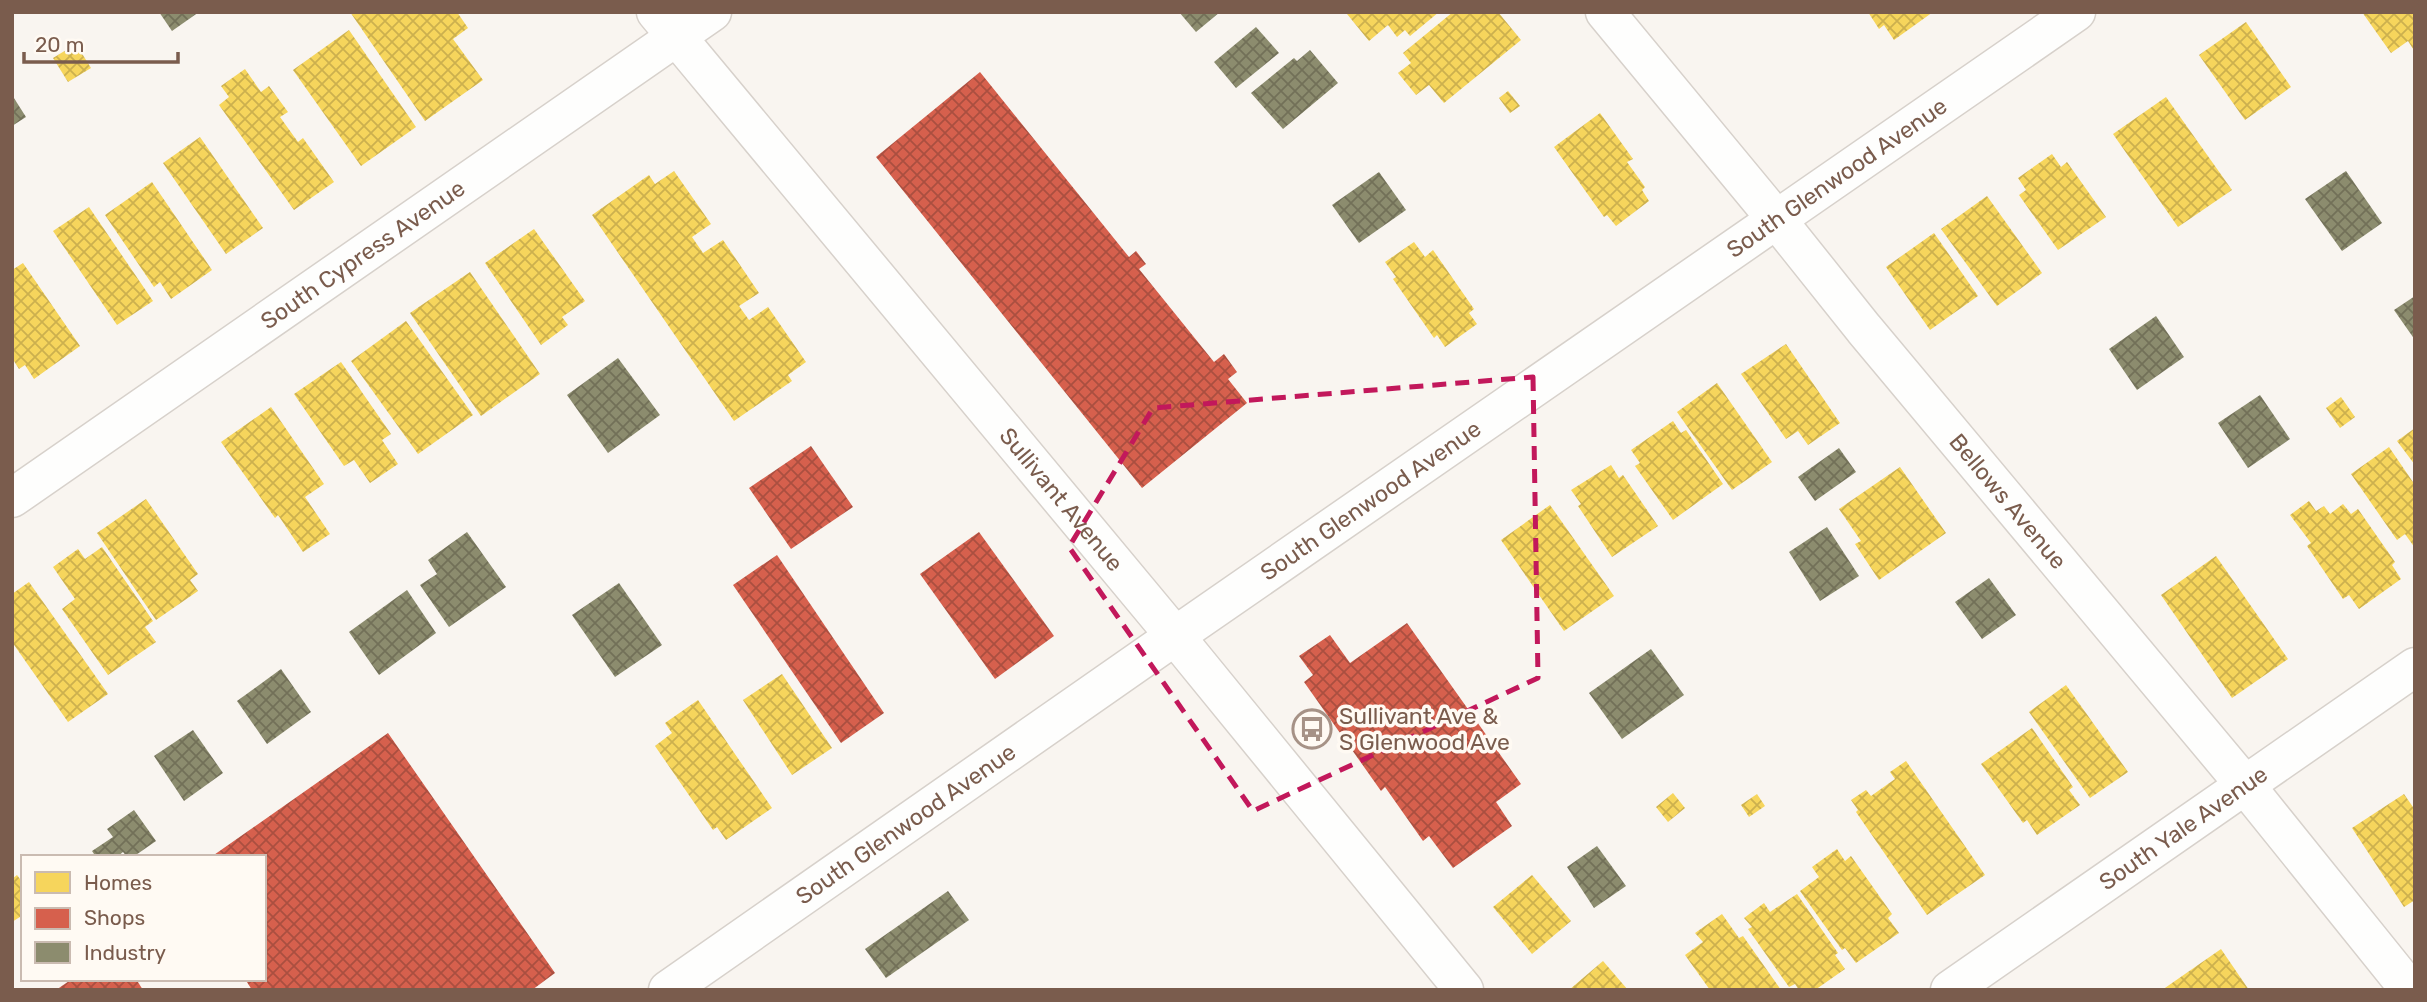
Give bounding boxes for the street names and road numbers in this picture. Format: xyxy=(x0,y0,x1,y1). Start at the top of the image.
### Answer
street label: South Glenwood Avenue xyxy=(1721,92,1952,264)
street label: South Cypress Avenue xyxy=(255,174,470,335)
street label: South Glenwood Avenue xyxy=(1255,414,1486,587)
street label: Sullivant Avenue xyxy=(994,422,1129,577)
street label: Bellows Avenue xyxy=(1943,428,2073,575)
street label: South Glenwood Avenue xyxy=(790,738,1021,910)
street label: South Yale Avenue xyxy=(2094,760,2273,896)

